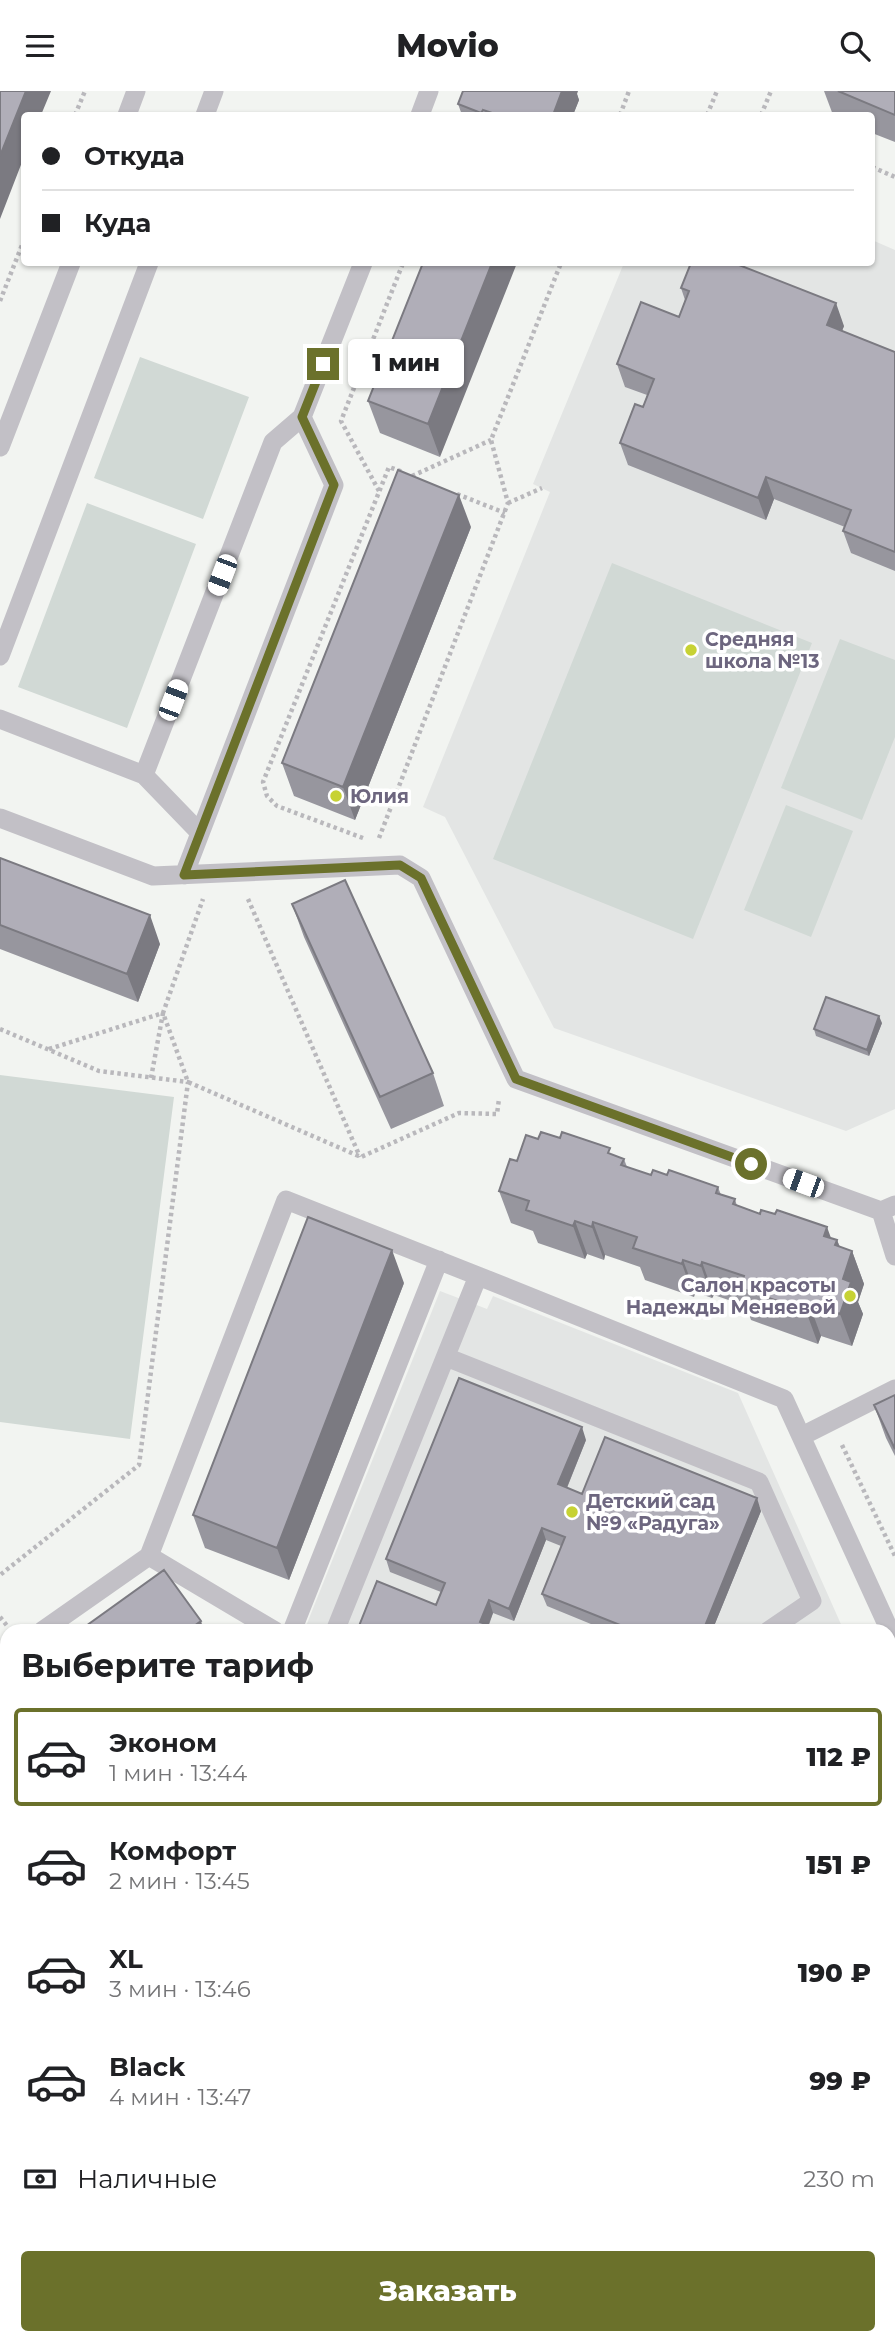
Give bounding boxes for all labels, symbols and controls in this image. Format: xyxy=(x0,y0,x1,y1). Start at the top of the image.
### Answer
text: Movio xyxy=(396,26,499,65)
icon: menu xyxy=(21,27,59,65)
icon: search xyxy=(836,27,874,65)
text: Откуда xyxy=(84,140,185,172)
text: Куда xyxy=(84,207,151,239)
callout: 1 мин xyxy=(348,339,463,389)
route end xyxy=(307,348,339,380)
text: 1 мин xyxy=(372,349,440,377)
car xyxy=(205,552,240,598)
place label: Средняя школа №13 xyxy=(705,628,819,673)
marker: Средняя школа №13 xyxy=(683,642,699,658)
car xyxy=(156,677,191,723)
place label: Юлия xyxy=(350,785,409,808)
marker: Юлия xyxy=(328,788,344,804)
route start xyxy=(735,1148,767,1180)
car xyxy=(780,1166,827,1200)
place label: Салон красоты Надежды Меняевой xyxy=(626,1274,836,1319)
marker: Салон красоты Надежды Меняевой xyxy=(842,1288,858,1304)
place label: Детский сад №9 «Радуга» xyxy=(586,1490,720,1535)
marker: Детский сад №9 «Радуга» xyxy=(564,1504,580,1520)
text: Выберите тариф xyxy=(21,1646,314,1685)
icon: car xyxy=(25,1726,88,1789)
text: Эконом xyxy=(109,1727,217,1759)
text: 112 ₽ xyxy=(806,1741,871,1773)
text: 1 мин · 13:44 xyxy=(109,1759,247,1787)
icon: car xyxy=(25,1834,88,1897)
text: Комфорт xyxy=(109,1835,236,1867)
text: 151 ₽ xyxy=(806,1849,871,1881)
text: 2 мин · 13:45 xyxy=(109,1867,250,1895)
icon: car xyxy=(25,1942,88,2005)
text: XL xyxy=(109,1943,143,1975)
text: 190 ₽ xyxy=(798,1957,871,1989)
text: 3 мин · 13:46 xyxy=(109,1975,251,2003)
icon: car xyxy=(25,2050,88,2113)
text: Black xyxy=(109,2051,185,2083)
text: 99 ₽ xyxy=(809,2065,871,2097)
text: 4 мин · 13:47 xyxy=(109,2083,251,2111)
icon: cash xyxy=(21,2160,59,2198)
text: Наличные xyxy=(77,2163,217,2195)
text: 230 m xyxy=(803,2165,875,2193)
button: Заказать xyxy=(21,2251,875,2331)

